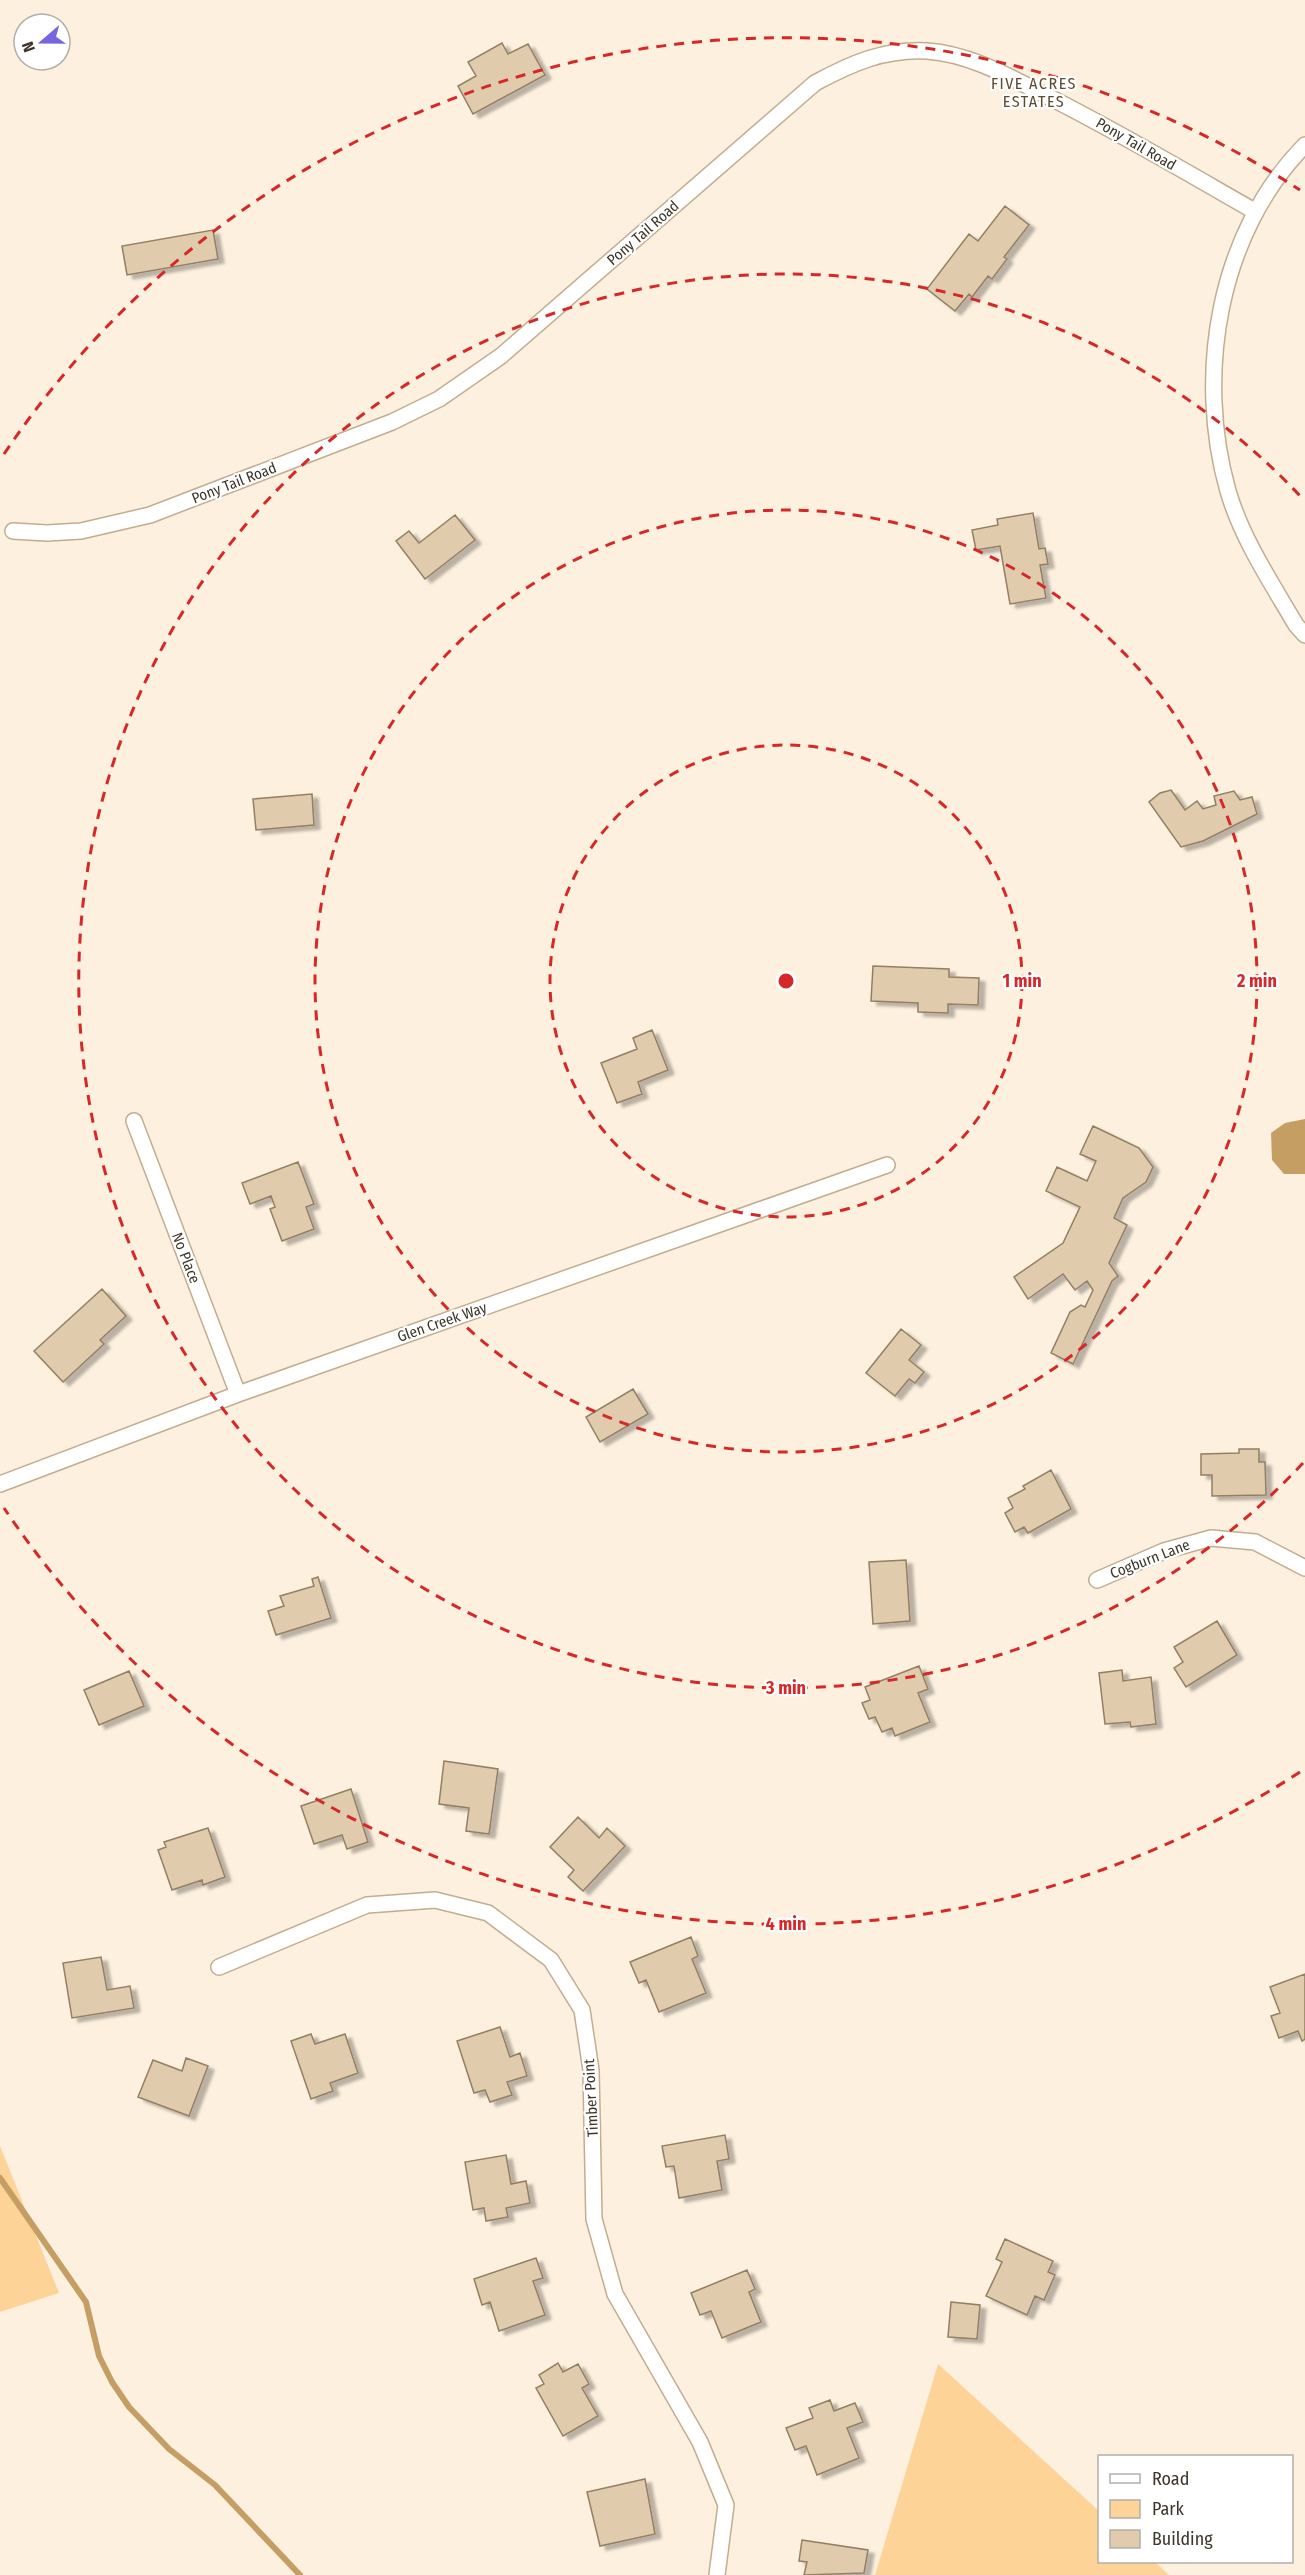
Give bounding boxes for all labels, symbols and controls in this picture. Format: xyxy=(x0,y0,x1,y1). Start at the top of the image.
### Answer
north arrow xyxy=(12,12,72,72)
text: N xyxy=(18,39,39,55)
district label: FIVE ACRES ESTATES xyxy=(991,74,1077,111)
street label: Pony Tail Road xyxy=(1093,114,1179,174)
street label: Pony Tail Road xyxy=(603,197,683,269)
street label: Pony Tail Road xyxy=(189,459,279,507)
text: 1 min xyxy=(1002,970,1042,992)
text: 2 min xyxy=(1236,970,1277,992)
centre of rings xyxy=(776,971,796,991)
street label: No Place xyxy=(168,1230,204,1286)
street label: Glen Creek Way xyxy=(395,1298,489,1346)
street label: Cogburn Lane xyxy=(1108,1536,1192,1582)
text: 3 min xyxy=(765,1677,806,1699)
text: 4 min xyxy=(766,1913,806,1935)
street label: Timber Point xyxy=(580,2058,602,2138)
legend xyxy=(1098,2455,1293,2563)
text: Road xyxy=(1152,2468,1189,2490)
text: Park xyxy=(1152,2498,1185,2520)
text: Building xyxy=(1152,2528,1213,2550)

